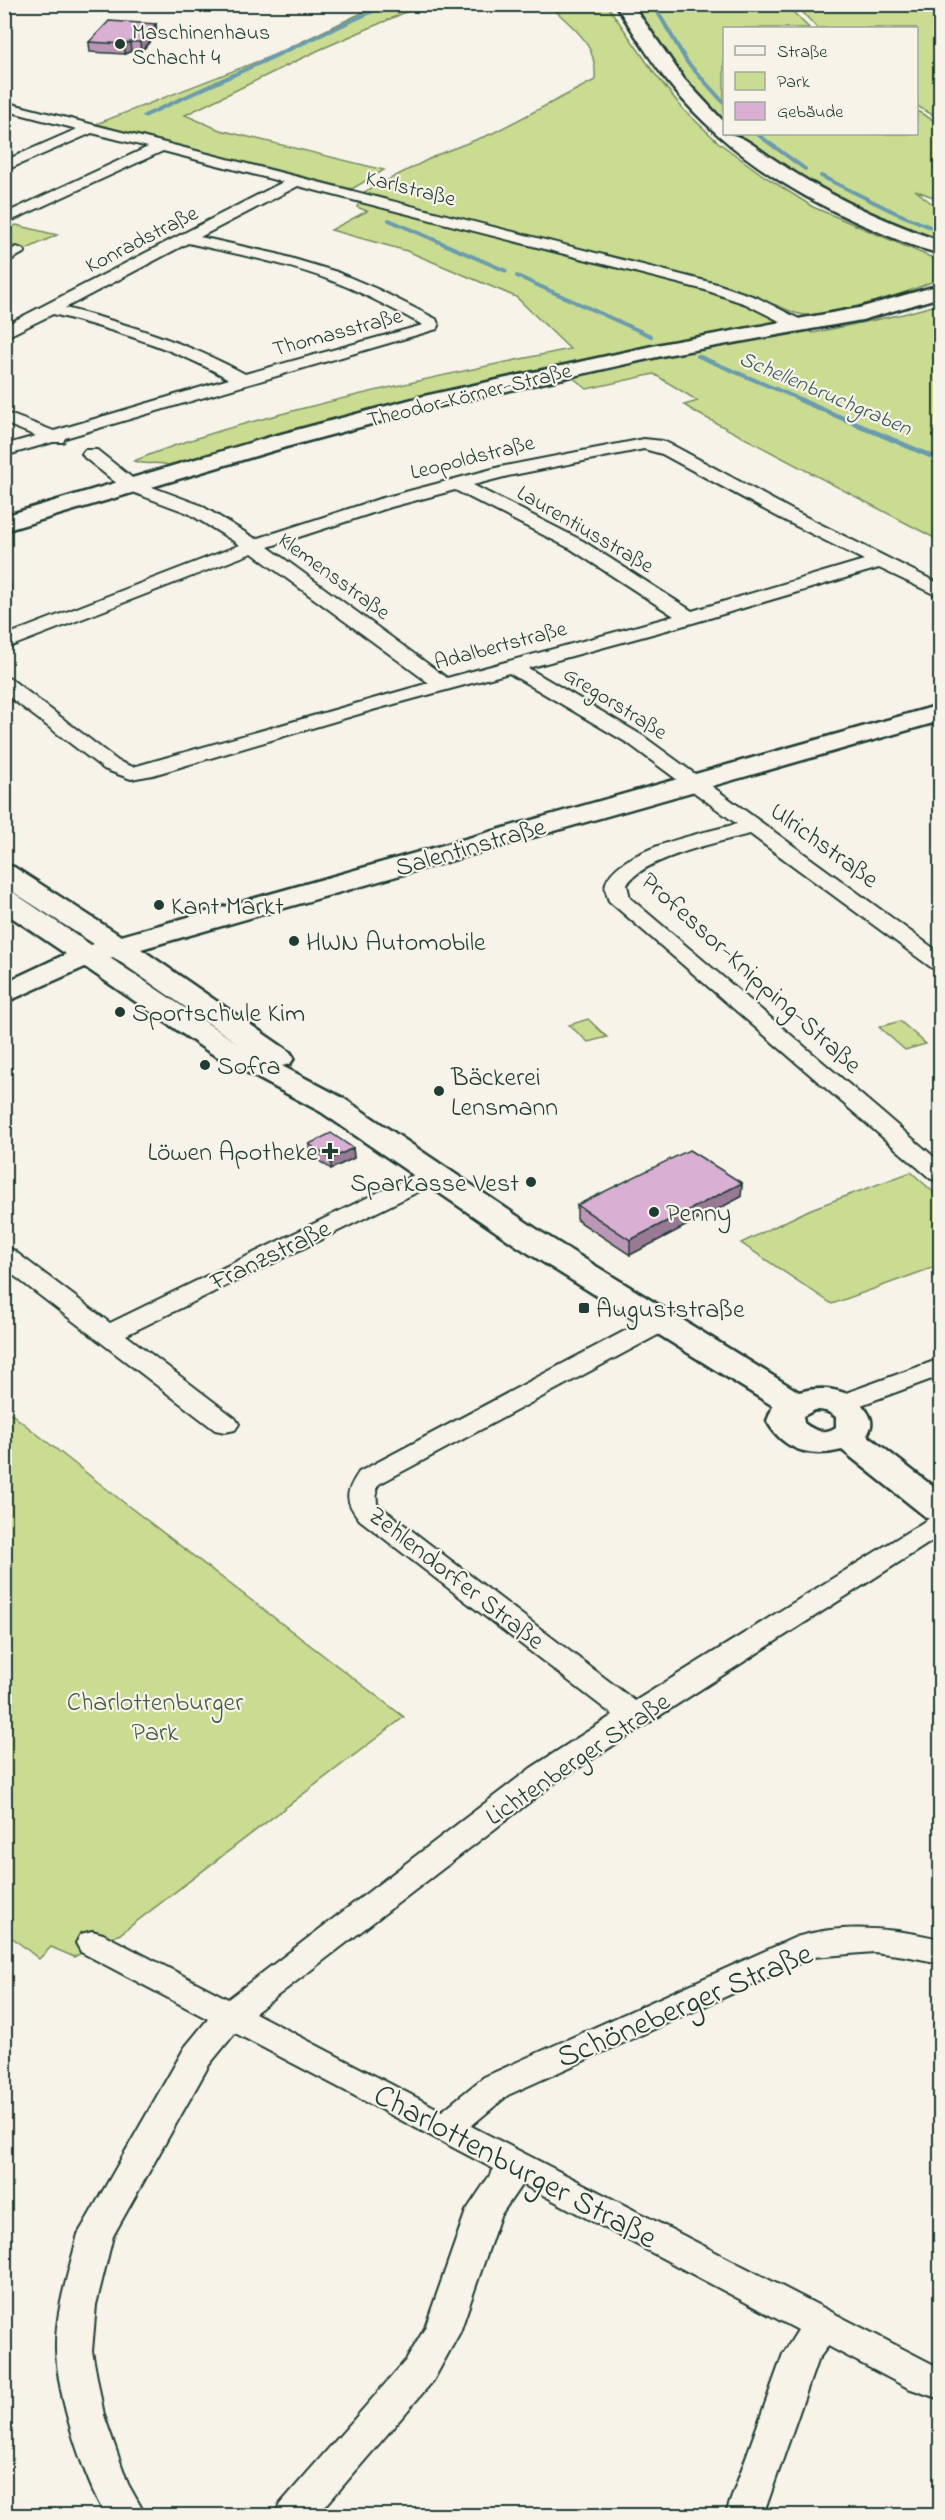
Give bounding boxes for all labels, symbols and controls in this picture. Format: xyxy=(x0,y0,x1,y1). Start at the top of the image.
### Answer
place label: Maschinenhaus Schacht 4 xyxy=(132,18,270,75)
legend xyxy=(723,27,918,135)
marker: Maschinenhaus Schacht 4 xyxy=(113,37,127,51)
text: Straße xyxy=(777,40,828,66)
text: Park xyxy=(777,70,810,96)
text: Gebäude xyxy=(777,100,844,126)
street label: Karlstraße xyxy=(362,163,459,217)
street label: Konradstraße xyxy=(80,199,204,283)
street label: Thomasstraße xyxy=(269,301,406,367)
water label: Schellenbruchgraben xyxy=(734,344,917,446)
street label: Theodor-Körner-Straße xyxy=(364,356,575,438)
street label: Leopoldstraße xyxy=(407,428,538,490)
street label: Laurentiusstraße xyxy=(510,478,659,583)
street label: Klemensstraße xyxy=(270,526,396,629)
street label: Adalbertstraße xyxy=(431,614,571,680)
street label: Gregorstraße xyxy=(556,660,673,750)
street label: Ulrichstraße xyxy=(761,794,886,899)
street label: Salentinstraße xyxy=(391,809,551,889)
street label: Professor-Knipping-Straße xyxy=(631,864,869,1085)
place label: Kant Markt xyxy=(171,889,284,927)
marker: Kant Markt xyxy=(152,898,166,912)
place label: HWN Automobile xyxy=(306,925,486,963)
marker: HWN Automobile xyxy=(287,934,301,948)
place label: Sportschule Kim xyxy=(132,996,305,1034)
marker: Sportschule Kim xyxy=(113,1005,127,1019)
place label: Sofra xyxy=(217,1049,281,1087)
marker: Sofra xyxy=(198,1058,212,1072)
place label: Bäckerei Lensmann xyxy=(450,1060,558,1128)
marker: Bäckerei Lensmann xyxy=(432,1084,446,1098)
place label: Löwen Apotheke xyxy=(147,1135,318,1173)
marker: Löwen Apotheke xyxy=(323,1144,337,1158)
place label: Sparkasse Vest xyxy=(350,1166,519,1204)
marker: Sparkasse Vest xyxy=(524,1175,538,1189)
place label: Penny xyxy=(666,1196,731,1234)
marker: Penny xyxy=(647,1205,661,1219)
street label: Franzstraße xyxy=(204,1211,338,1303)
place label: Auguststraße xyxy=(596,1292,745,1330)
marker: Auguststraße xyxy=(577,1301,591,1315)
street label: Zehlendorfer Straße xyxy=(359,1498,552,1661)
street label: Lichtenberger Straße xyxy=(479,1684,679,1836)
park label: Charlottenburger Park xyxy=(67,1685,244,1753)
street label: Schöneberger Straße xyxy=(550,1932,821,2082)
street label: Charlottenburger Straße xyxy=(364,2073,665,2263)

